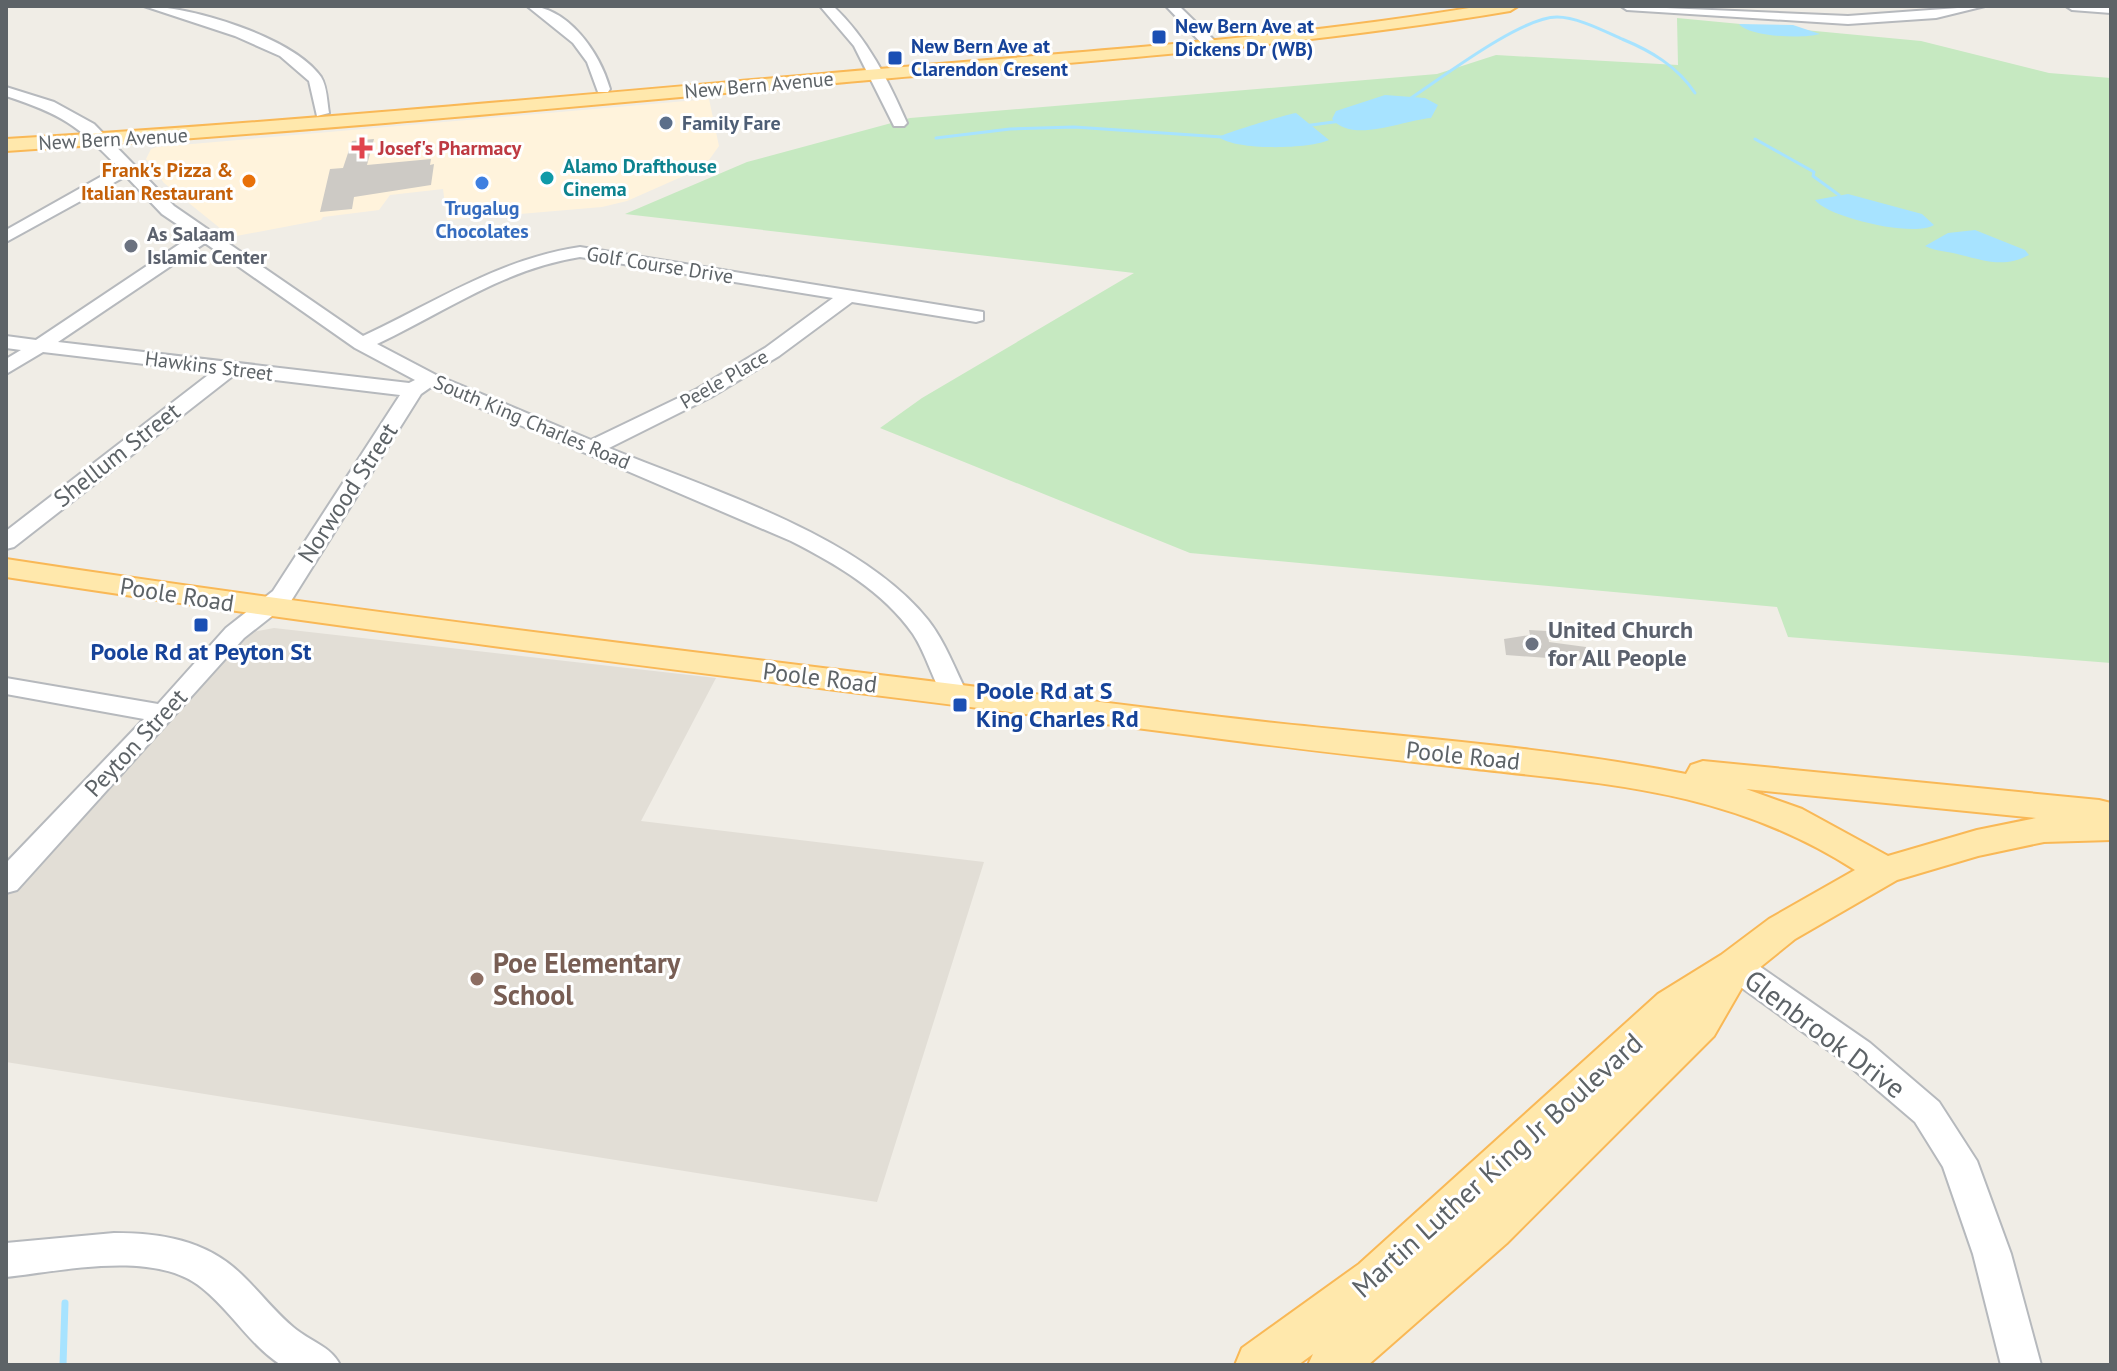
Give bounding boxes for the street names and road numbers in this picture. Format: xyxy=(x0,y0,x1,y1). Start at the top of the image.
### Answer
street label: New Bern Avenue xyxy=(683,66,835,104)
street label: New Bern Avenue xyxy=(38,122,188,156)
street label: Golf Course Drive xyxy=(585,241,735,289)
street label: Peele Place xyxy=(675,343,773,415)
street label: Hawkins Street xyxy=(144,345,275,387)
street label: South King Charles Road xyxy=(430,369,634,475)
street label: Shellum Street xyxy=(47,396,186,514)
street label: Norwood Street xyxy=(291,417,404,569)
street label: Poole Road xyxy=(118,570,236,619)
street label: Poole Road xyxy=(761,655,879,700)
street label: Peyton Street xyxy=(78,682,194,803)
street label: Poole Road xyxy=(1404,734,1522,777)
street label: Glenbrook Drive xyxy=(1737,961,1913,1106)
street label: Martin Luther King Jr Boulevard xyxy=(1343,1024,1650,1305)

